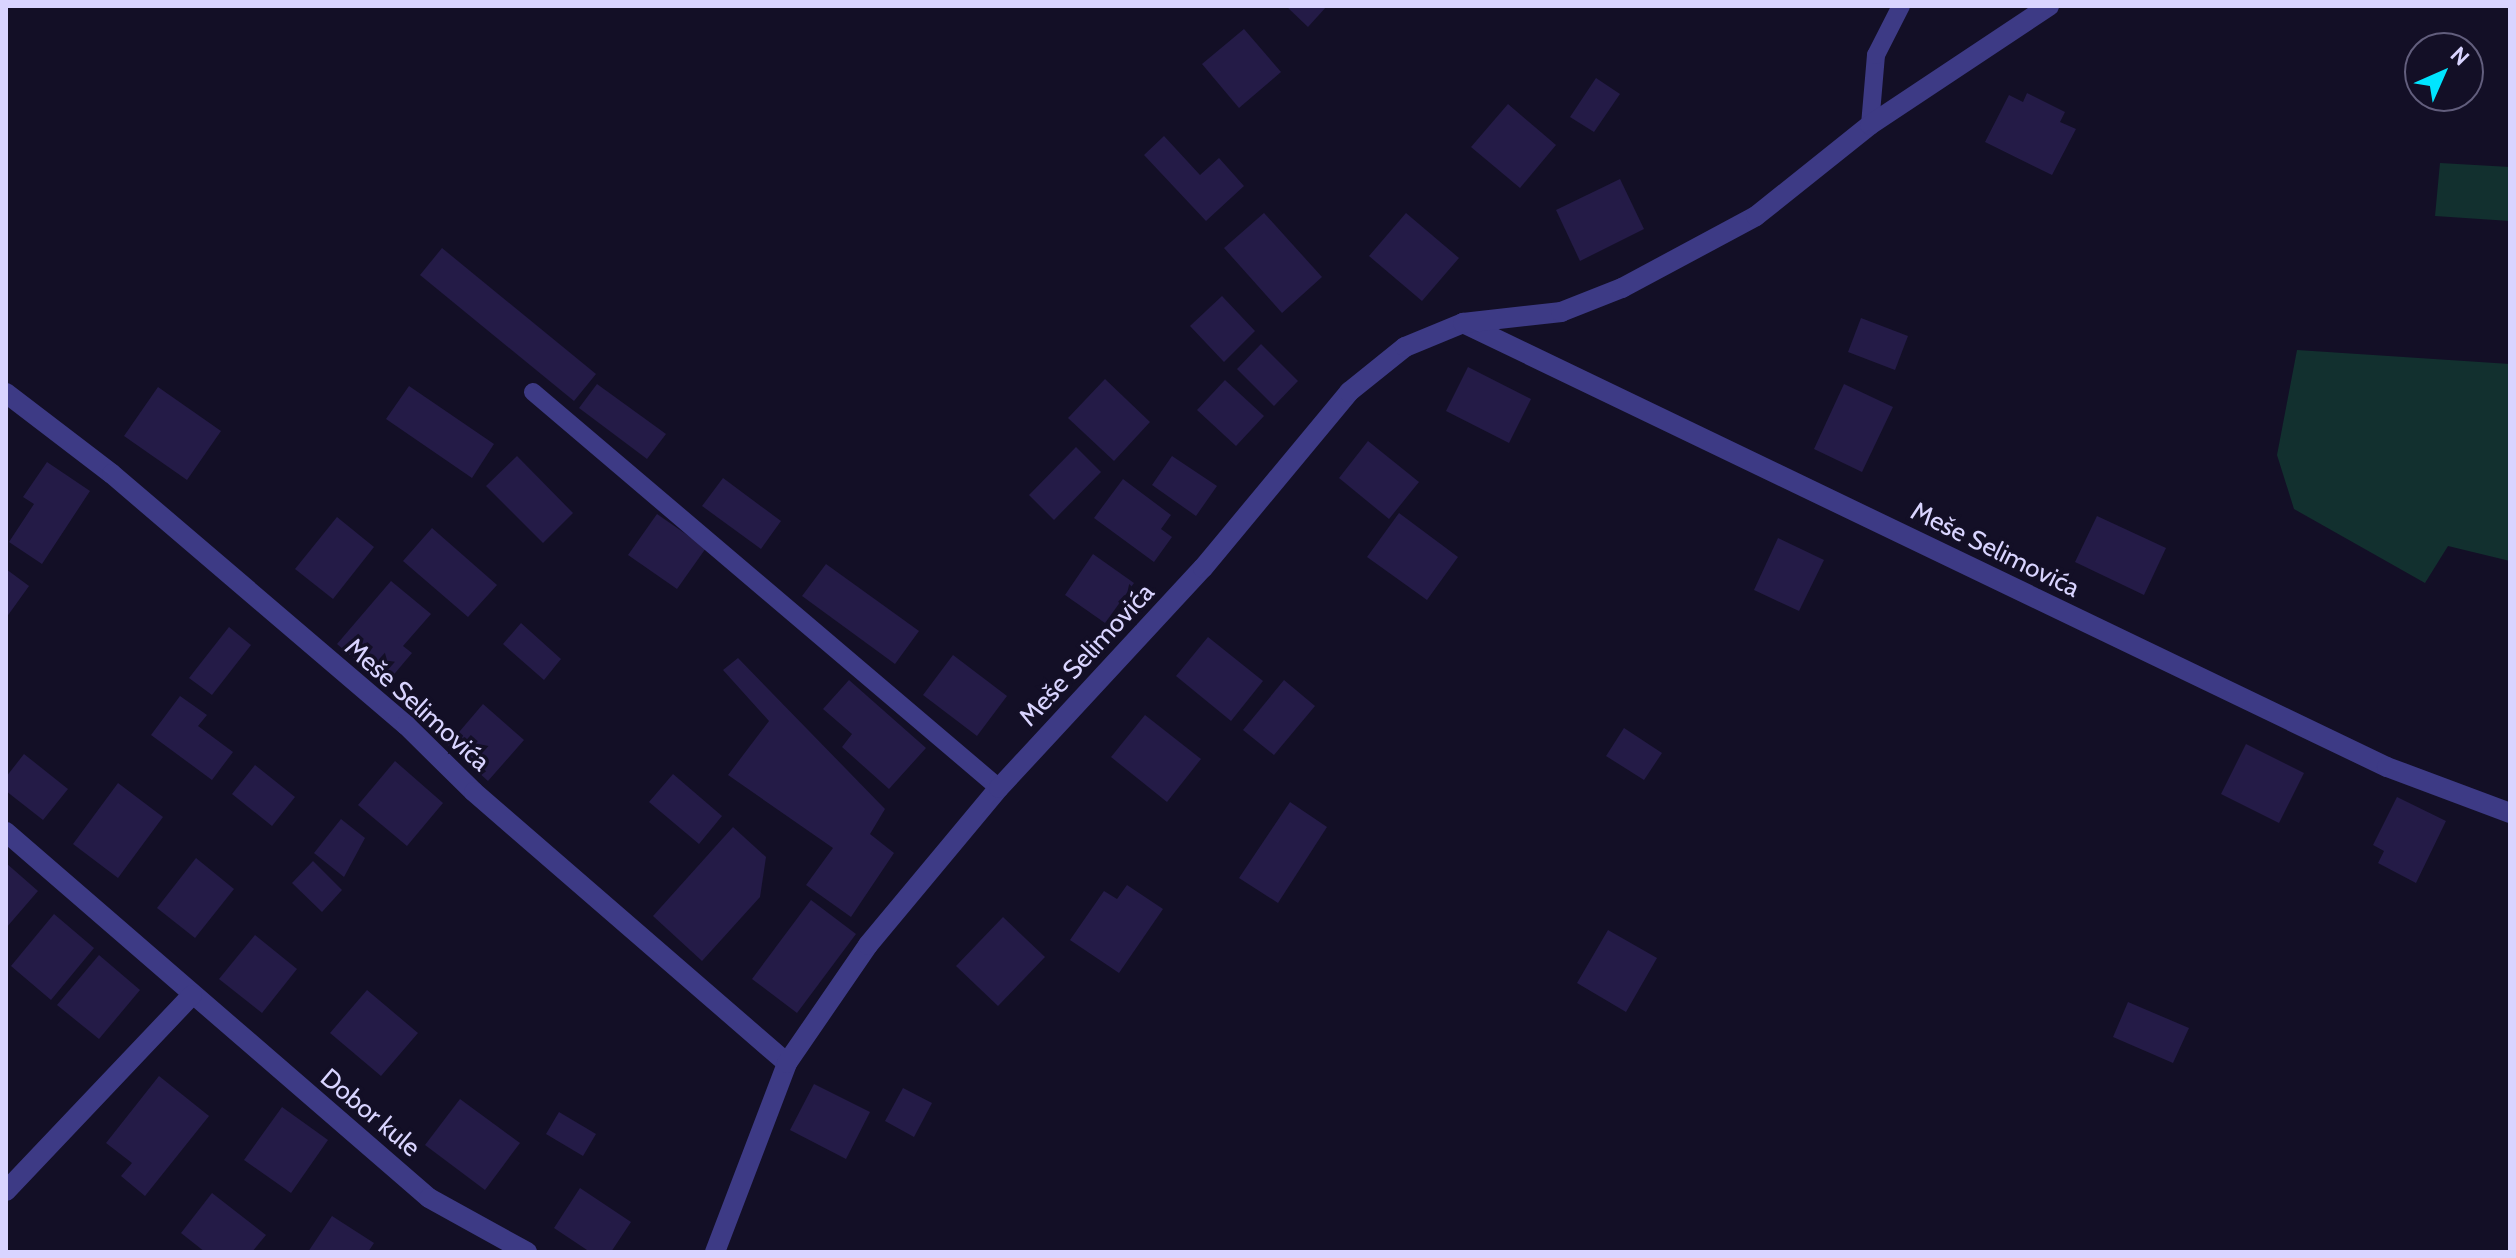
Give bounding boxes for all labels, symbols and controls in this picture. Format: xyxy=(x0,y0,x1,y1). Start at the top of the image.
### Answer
north arrow xyxy=(2404,32,2484,112)
text: N xyxy=(2445,41,2475,71)
street label: Meše Selimovića xyxy=(1906,496,2084,604)
street label: Meše Selimovića xyxy=(1013,577,1161,733)
street label: Meše Selimovića xyxy=(338,632,496,778)
street label: Dobor kule xyxy=(314,1062,426,1164)

